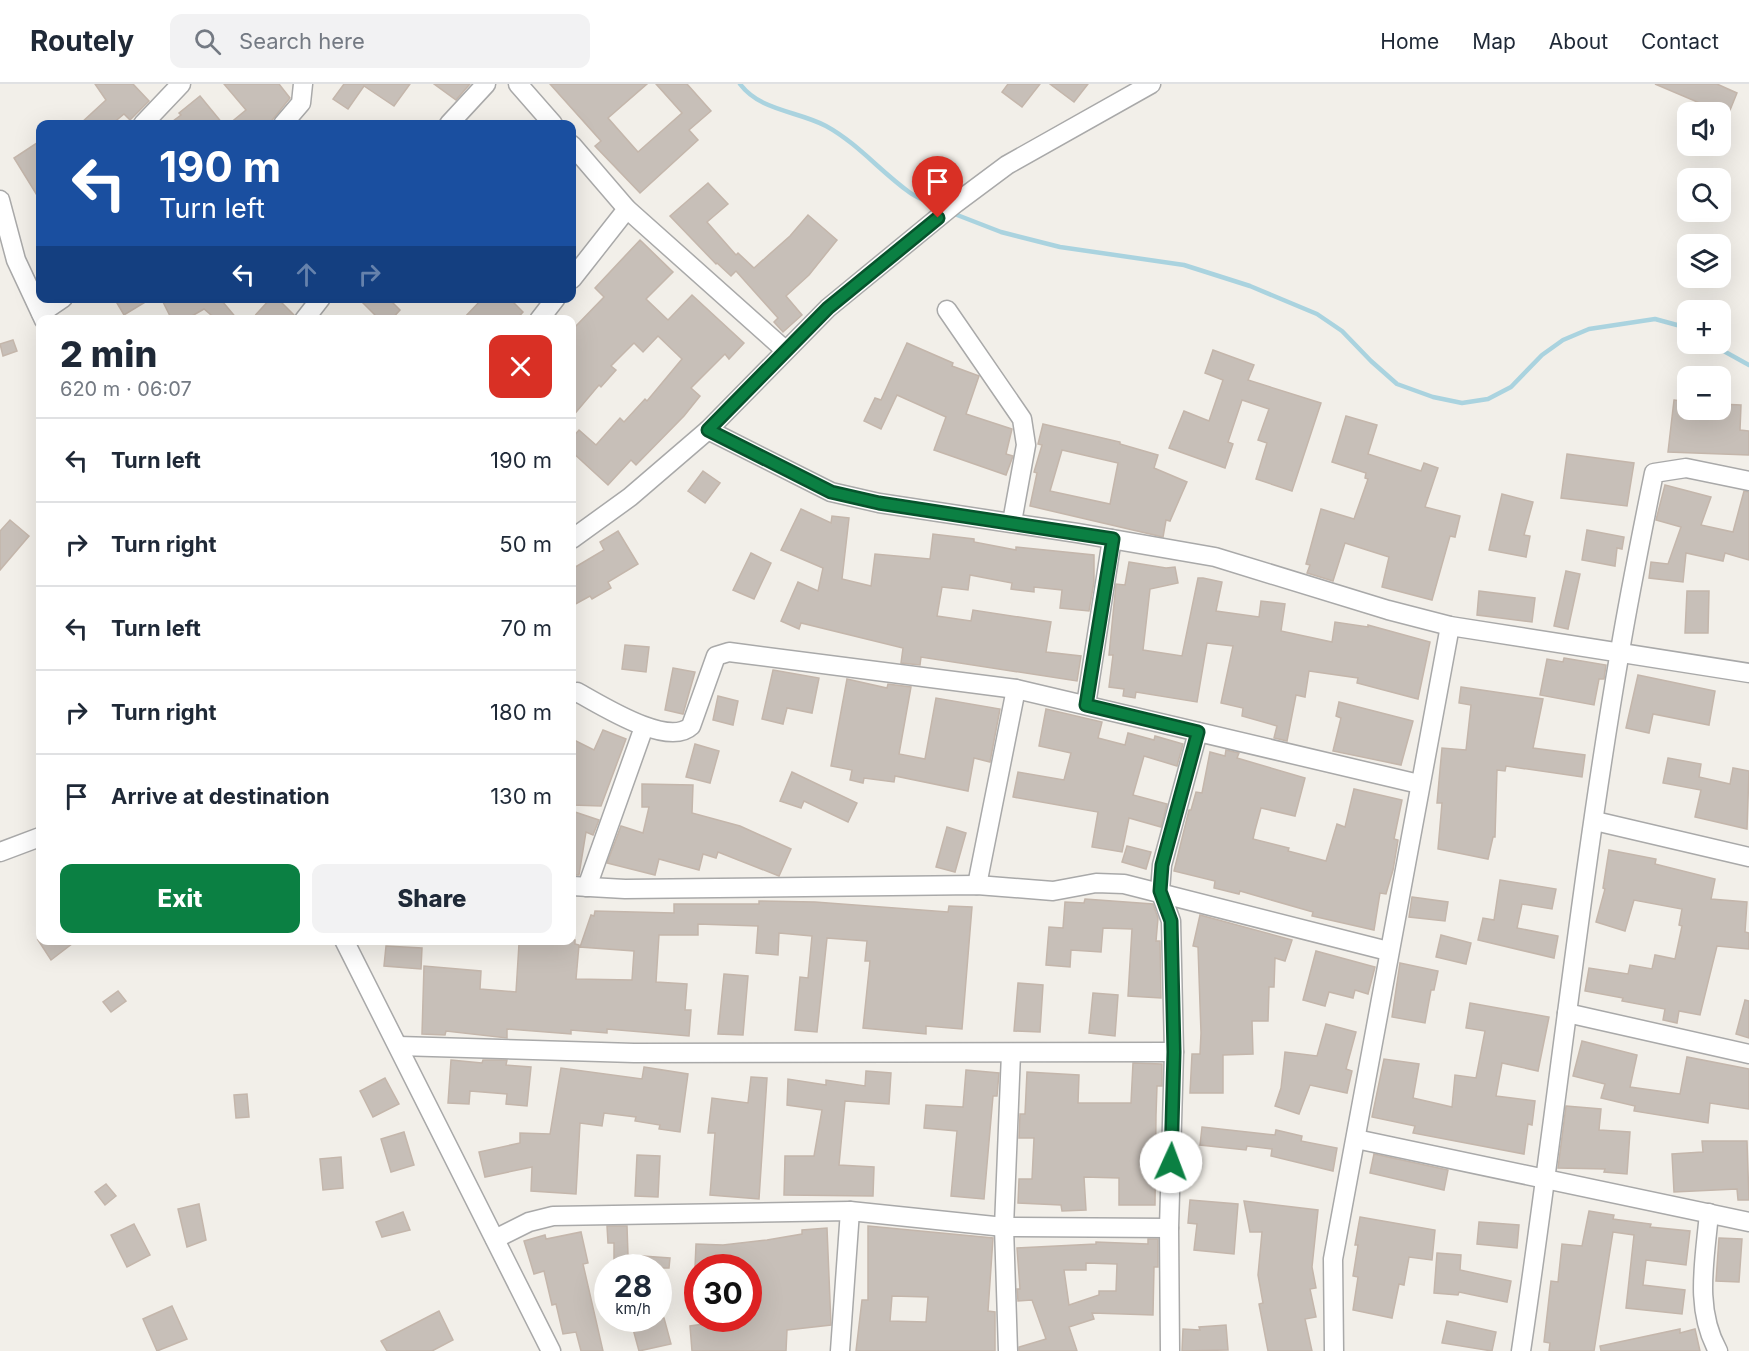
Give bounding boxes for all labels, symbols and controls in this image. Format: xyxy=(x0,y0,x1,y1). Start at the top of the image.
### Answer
search box xyxy=(170,14,590,68)
text: Routely xyxy=(30,24,134,58)
icon: search xyxy=(191,25,224,58)
text: Search here xyxy=(239,28,365,54)
text: Home xyxy=(1380,29,1439,54)
text: Map xyxy=(1472,29,1516,54)
text: About xyxy=(1549,29,1608,54)
text: Contact xyxy=(1641,29,1719,54)
map controls xyxy=(1677,102,1731,420)
button: sound xyxy=(1677,102,1731,156)
text: 190 m xyxy=(159,141,281,192)
icon: left xyxy=(60,144,138,222)
pin xyxy=(912,156,963,218)
icon: arrive xyxy=(921,165,954,198)
button: search xyxy=(1677,168,1731,222)
text: Turn left xyxy=(159,192,265,225)
button: layers xyxy=(1677,234,1731,288)
icon: left xyxy=(227,258,260,291)
icon: ahead xyxy=(290,258,323,291)
icon: right xyxy=(353,258,386,291)
button: + xyxy=(1677,300,1731,354)
text: 2 min xyxy=(60,332,157,376)
button: close xyxy=(489,335,552,398)
button: − xyxy=(1677,366,1731,420)
text: 620 m · 06:07 xyxy=(60,377,192,401)
icon: left xyxy=(60,444,93,477)
text: Turn left xyxy=(111,447,201,473)
text: 190 m xyxy=(490,447,552,473)
icon: right xyxy=(60,528,93,561)
text: Turn right xyxy=(111,531,217,557)
text: 50 m xyxy=(499,531,552,557)
icon: left xyxy=(60,612,93,645)
text: Turn left xyxy=(111,615,201,641)
text: 70 m xyxy=(501,615,552,641)
icon: right xyxy=(60,696,93,729)
text: Turn right xyxy=(111,699,217,725)
text: 180 m xyxy=(490,699,552,725)
icon: arrive xyxy=(60,780,93,813)
text: Arrive at destination xyxy=(111,783,330,809)
text: 130 m xyxy=(490,783,552,809)
button: Exit xyxy=(60,864,300,933)
button: Share xyxy=(312,864,552,933)
position arrow xyxy=(1139,1130,1203,1194)
speed limit sign: 30 xyxy=(684,1254,762,1332)
text: 28 xyxy=(614,1268,652,1304)
text: km/h xyxy=(615,1299,651,1318)

